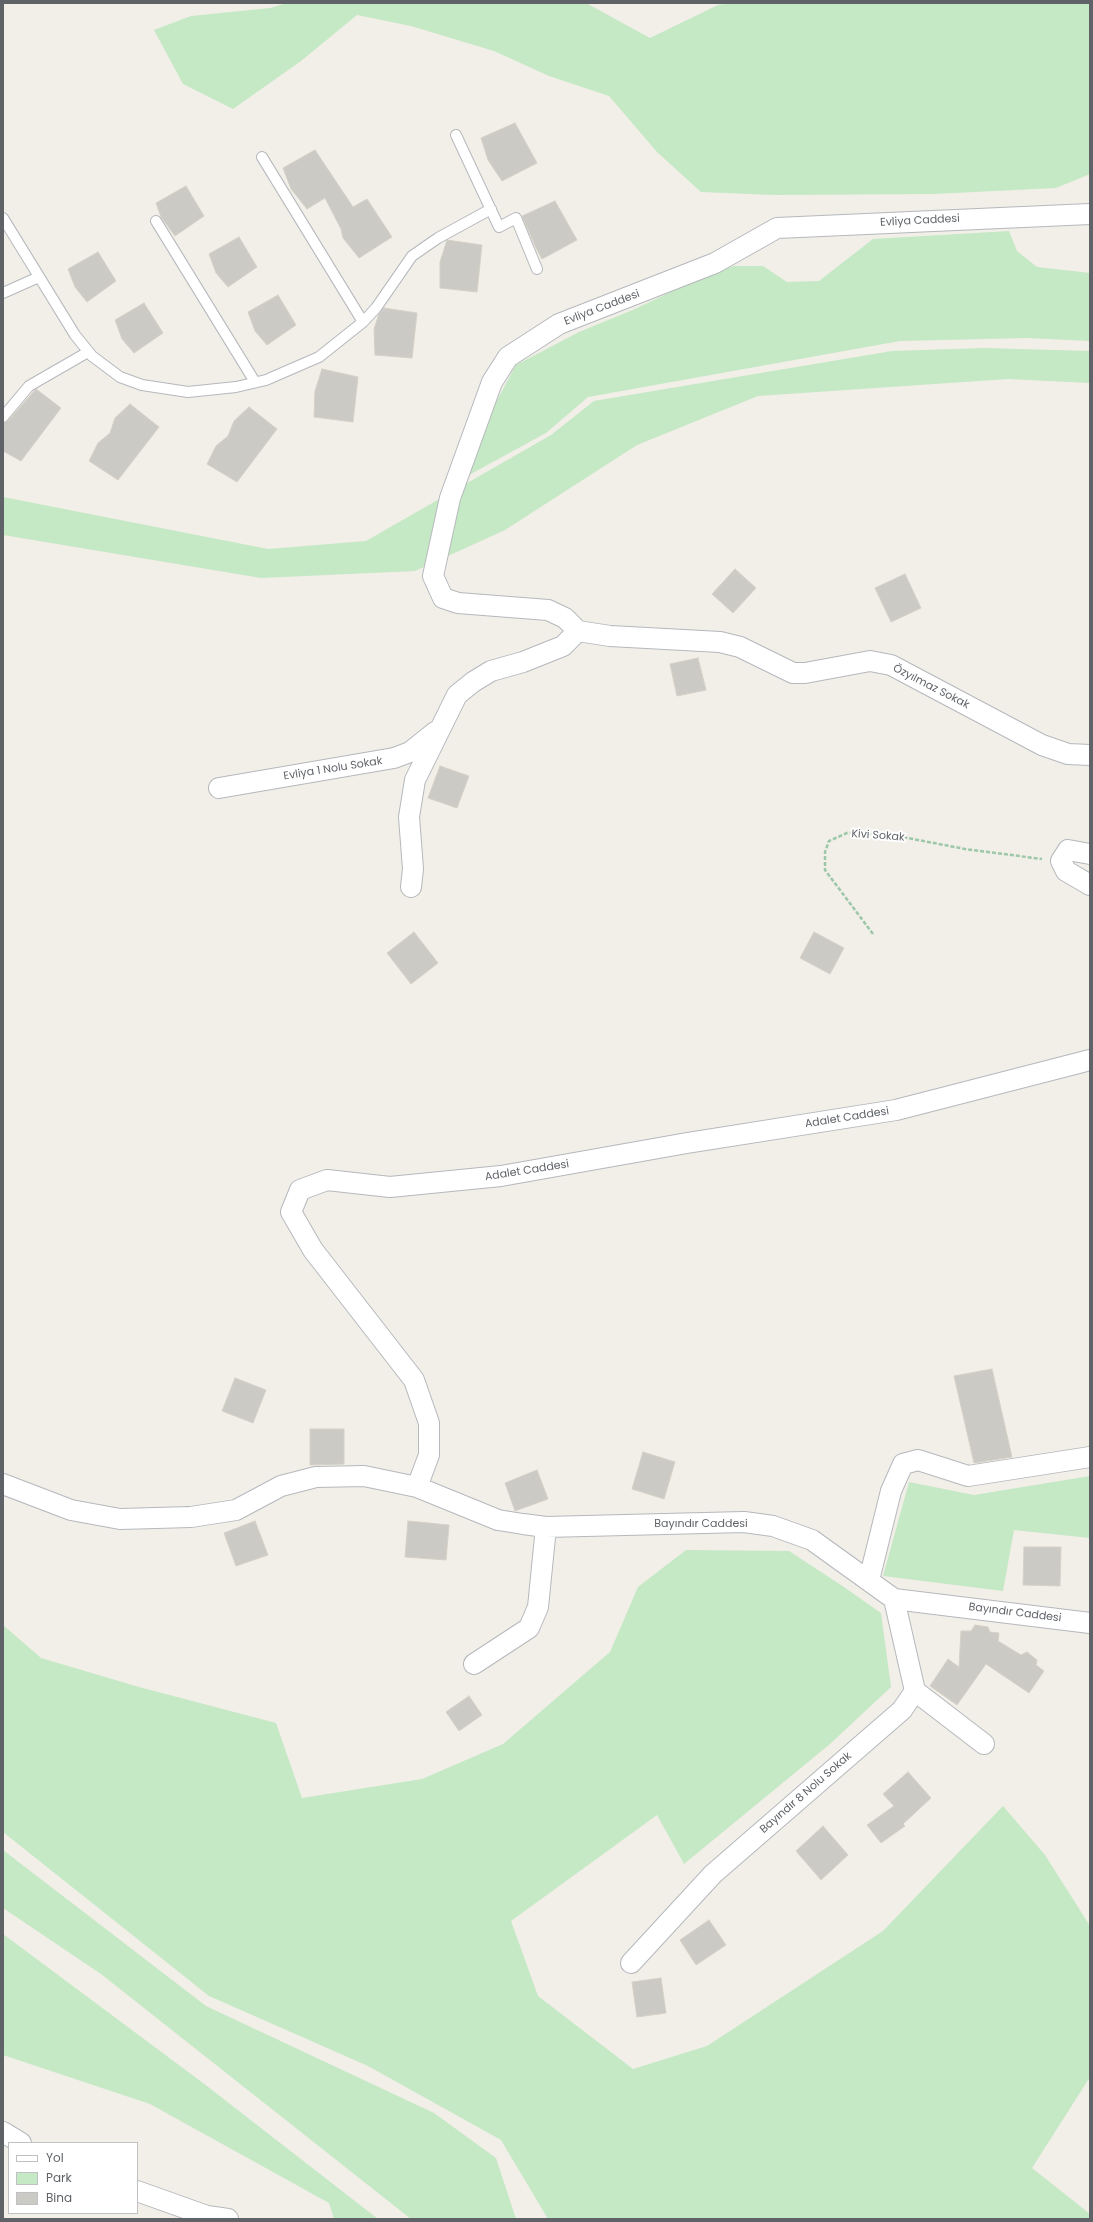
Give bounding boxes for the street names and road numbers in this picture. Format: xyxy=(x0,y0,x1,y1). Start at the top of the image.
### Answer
street label: Evliya Caddesi xyxy=(880,212,960,230)
street label: Evliya Caddesi xyxy=(562,288,642,328)
street label: Özyılmaz Sokak xyxy=(890,662,972,712)
street label: Evliya 1 Nolu Sokak xyxy=(283,755,383,783)
street label: Kivi Sokak xyxy=(851,828,905,844)
street label: Adalet Caddesi xyxy=(804,1105,890,1131)
street label: Adalet Caddesi xyxy=(484,1158,570,1184)
street label: Bayındır Caddesi xyxy=(654,1517,748,1531)
street label: Bayındır Caddesi xyxy=(968,1601,1062,1625)
street label: Bayındır 8 Nolu Sokak xyxy=(758,1750,854,1836)

